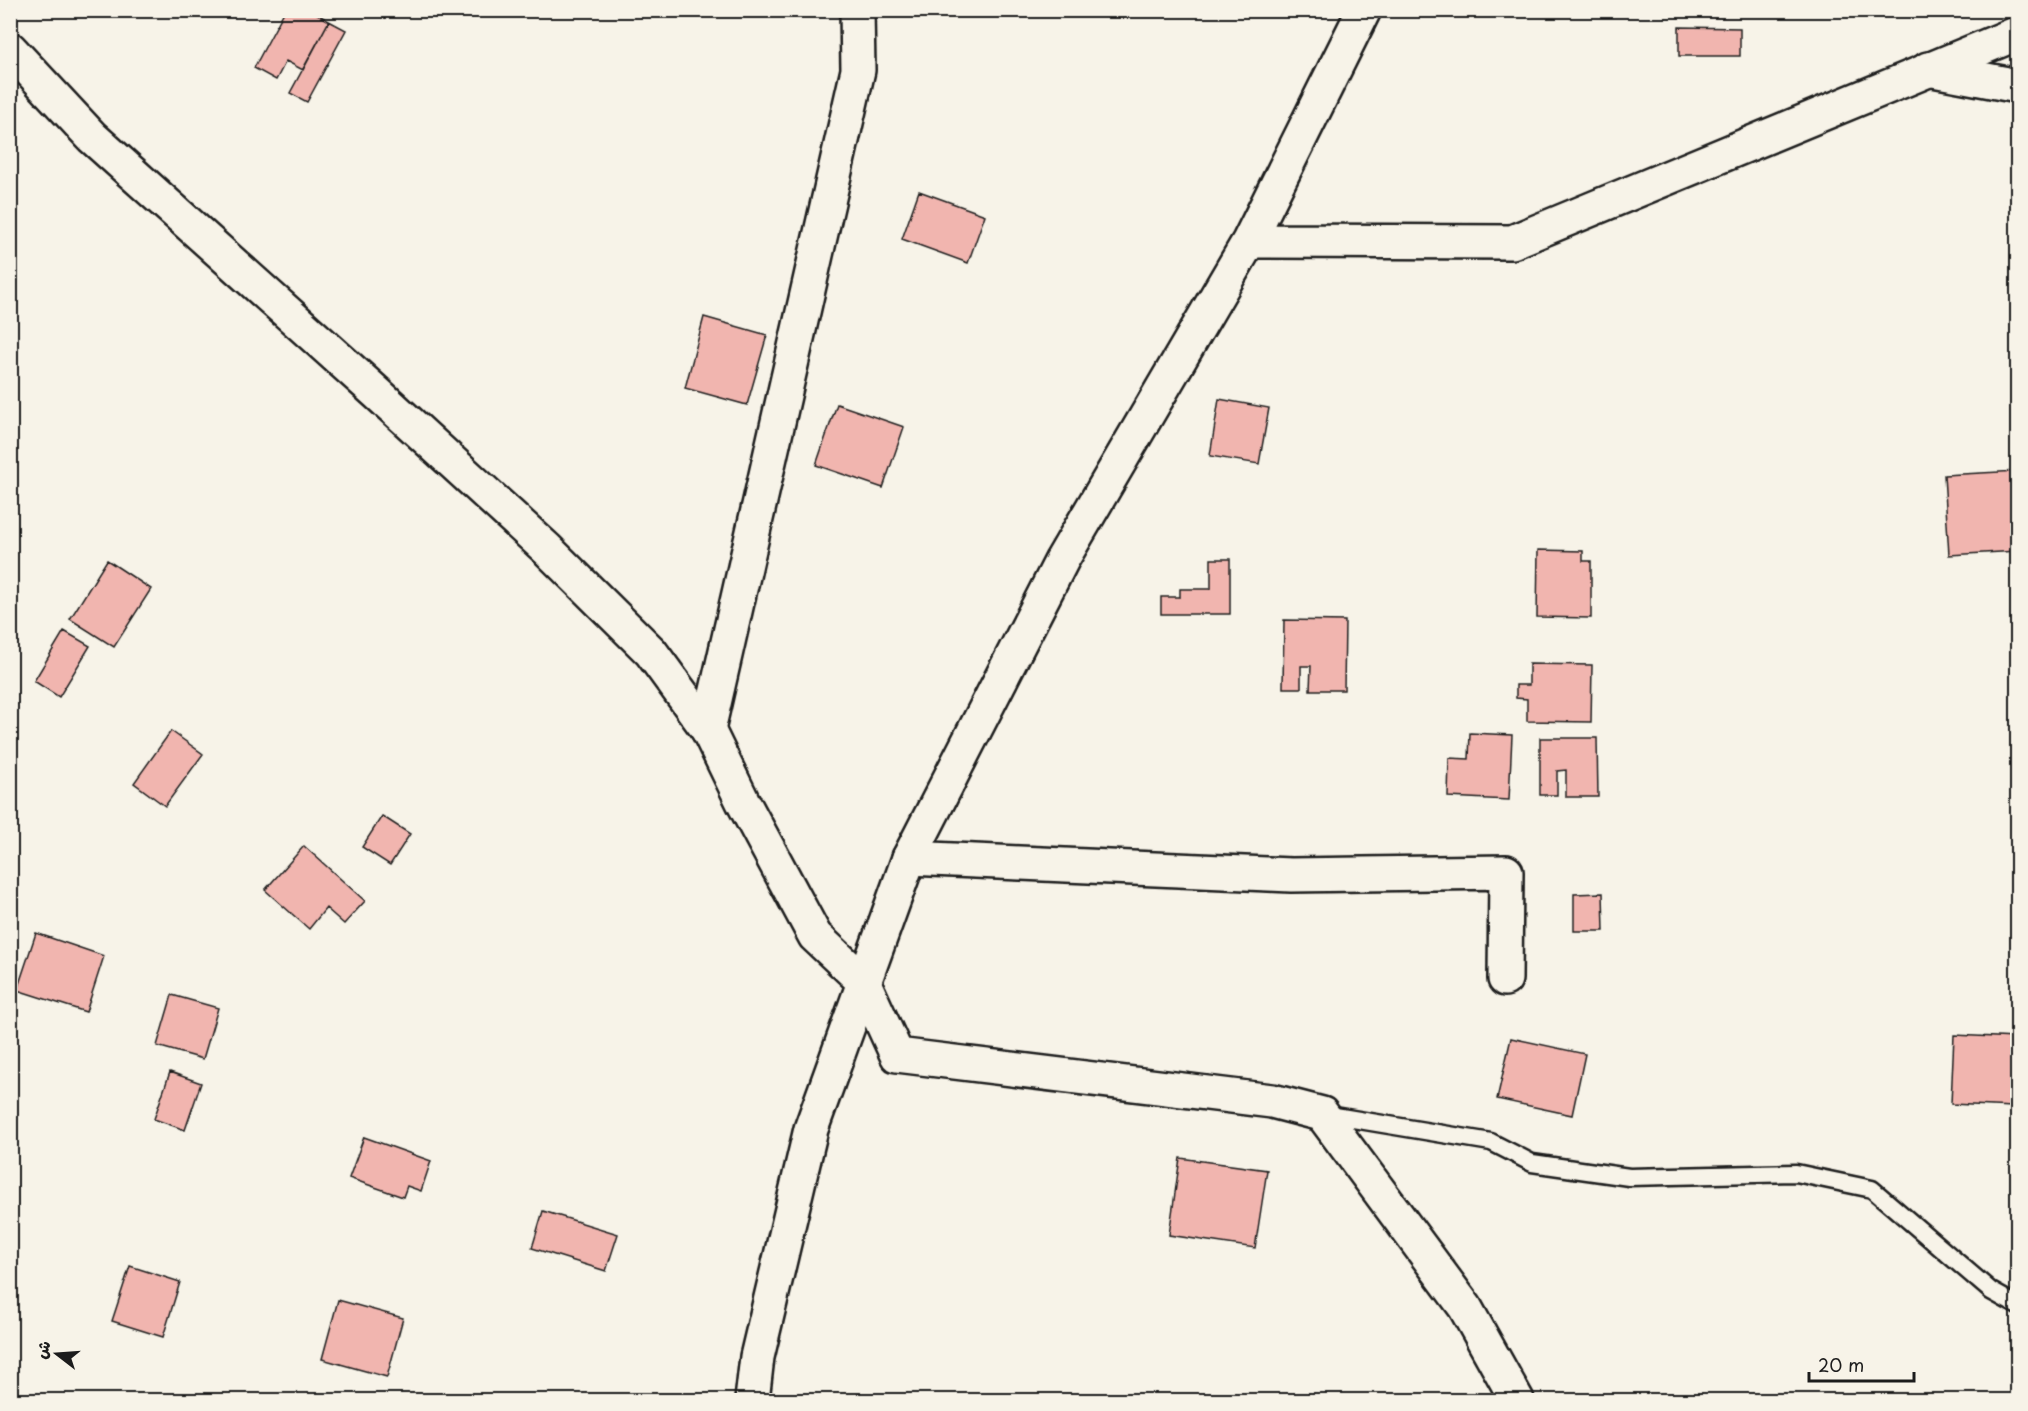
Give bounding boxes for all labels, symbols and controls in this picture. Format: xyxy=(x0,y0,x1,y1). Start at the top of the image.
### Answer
north arrow xyxy=(27,1324,87,1384)
text: ش xyxy=(28,1337,56,1361)
scale bar xyxy=(1809,1345,1914,1383)
text: 20 m xyxy=(1818,1351,1864,1378)

